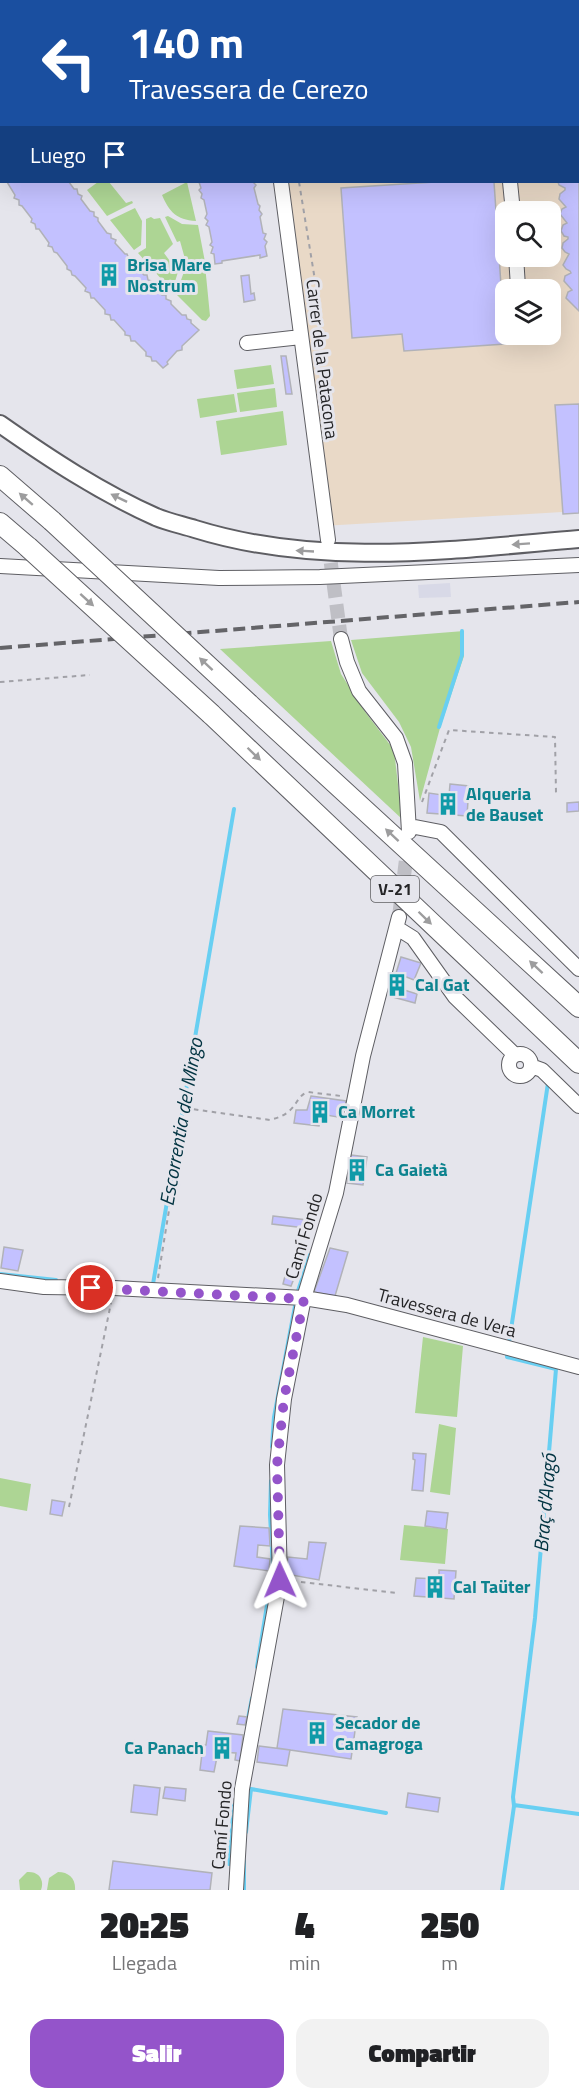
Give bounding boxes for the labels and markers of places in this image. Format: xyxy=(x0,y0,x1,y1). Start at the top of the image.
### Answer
place label: Brisa Mare Nostrum xyxy=(127,251,211,299)
building icon: Brisa Mare Nostrum xyxy=(96,262,122,288)
place label: Alqueria de Bauset xyxy=(466,780,544,828)
building icon: Alqueria de Bauset xyxy=(435,791,461,817)
place label: Cal Gat xyxy=(415,971,470,998)
building icon: Cal Gat xyxy=(384,972,410,998)
place label: Ca Morret xyxy=(338,1098,415,1125)
building icon: Ca Morret xyxy=(307,1099,333,1125)
place label: Ca Gaietà xyxy=(375,1156,448,1183)
building icon: Ca Gaietà xyxy=(344,1157,370,1183)
pin xyxy=(65,1262,116,1313)
place label: Cal Taüter xyxy=(453,1573,531,1600)
building icon: Cal Taüter xyxy=(422,1574,448,1600)
place label: Secador de Camagroga xyxy=(335,1709,423,1757)
building icon: Secador de Camagroga xyxy=(304,1720,330,1746)
place label: Ca Panach xyxy=(124,1734,204,1761)
building icon: Ca Panach xyxy=(209,1735,235,1761)

